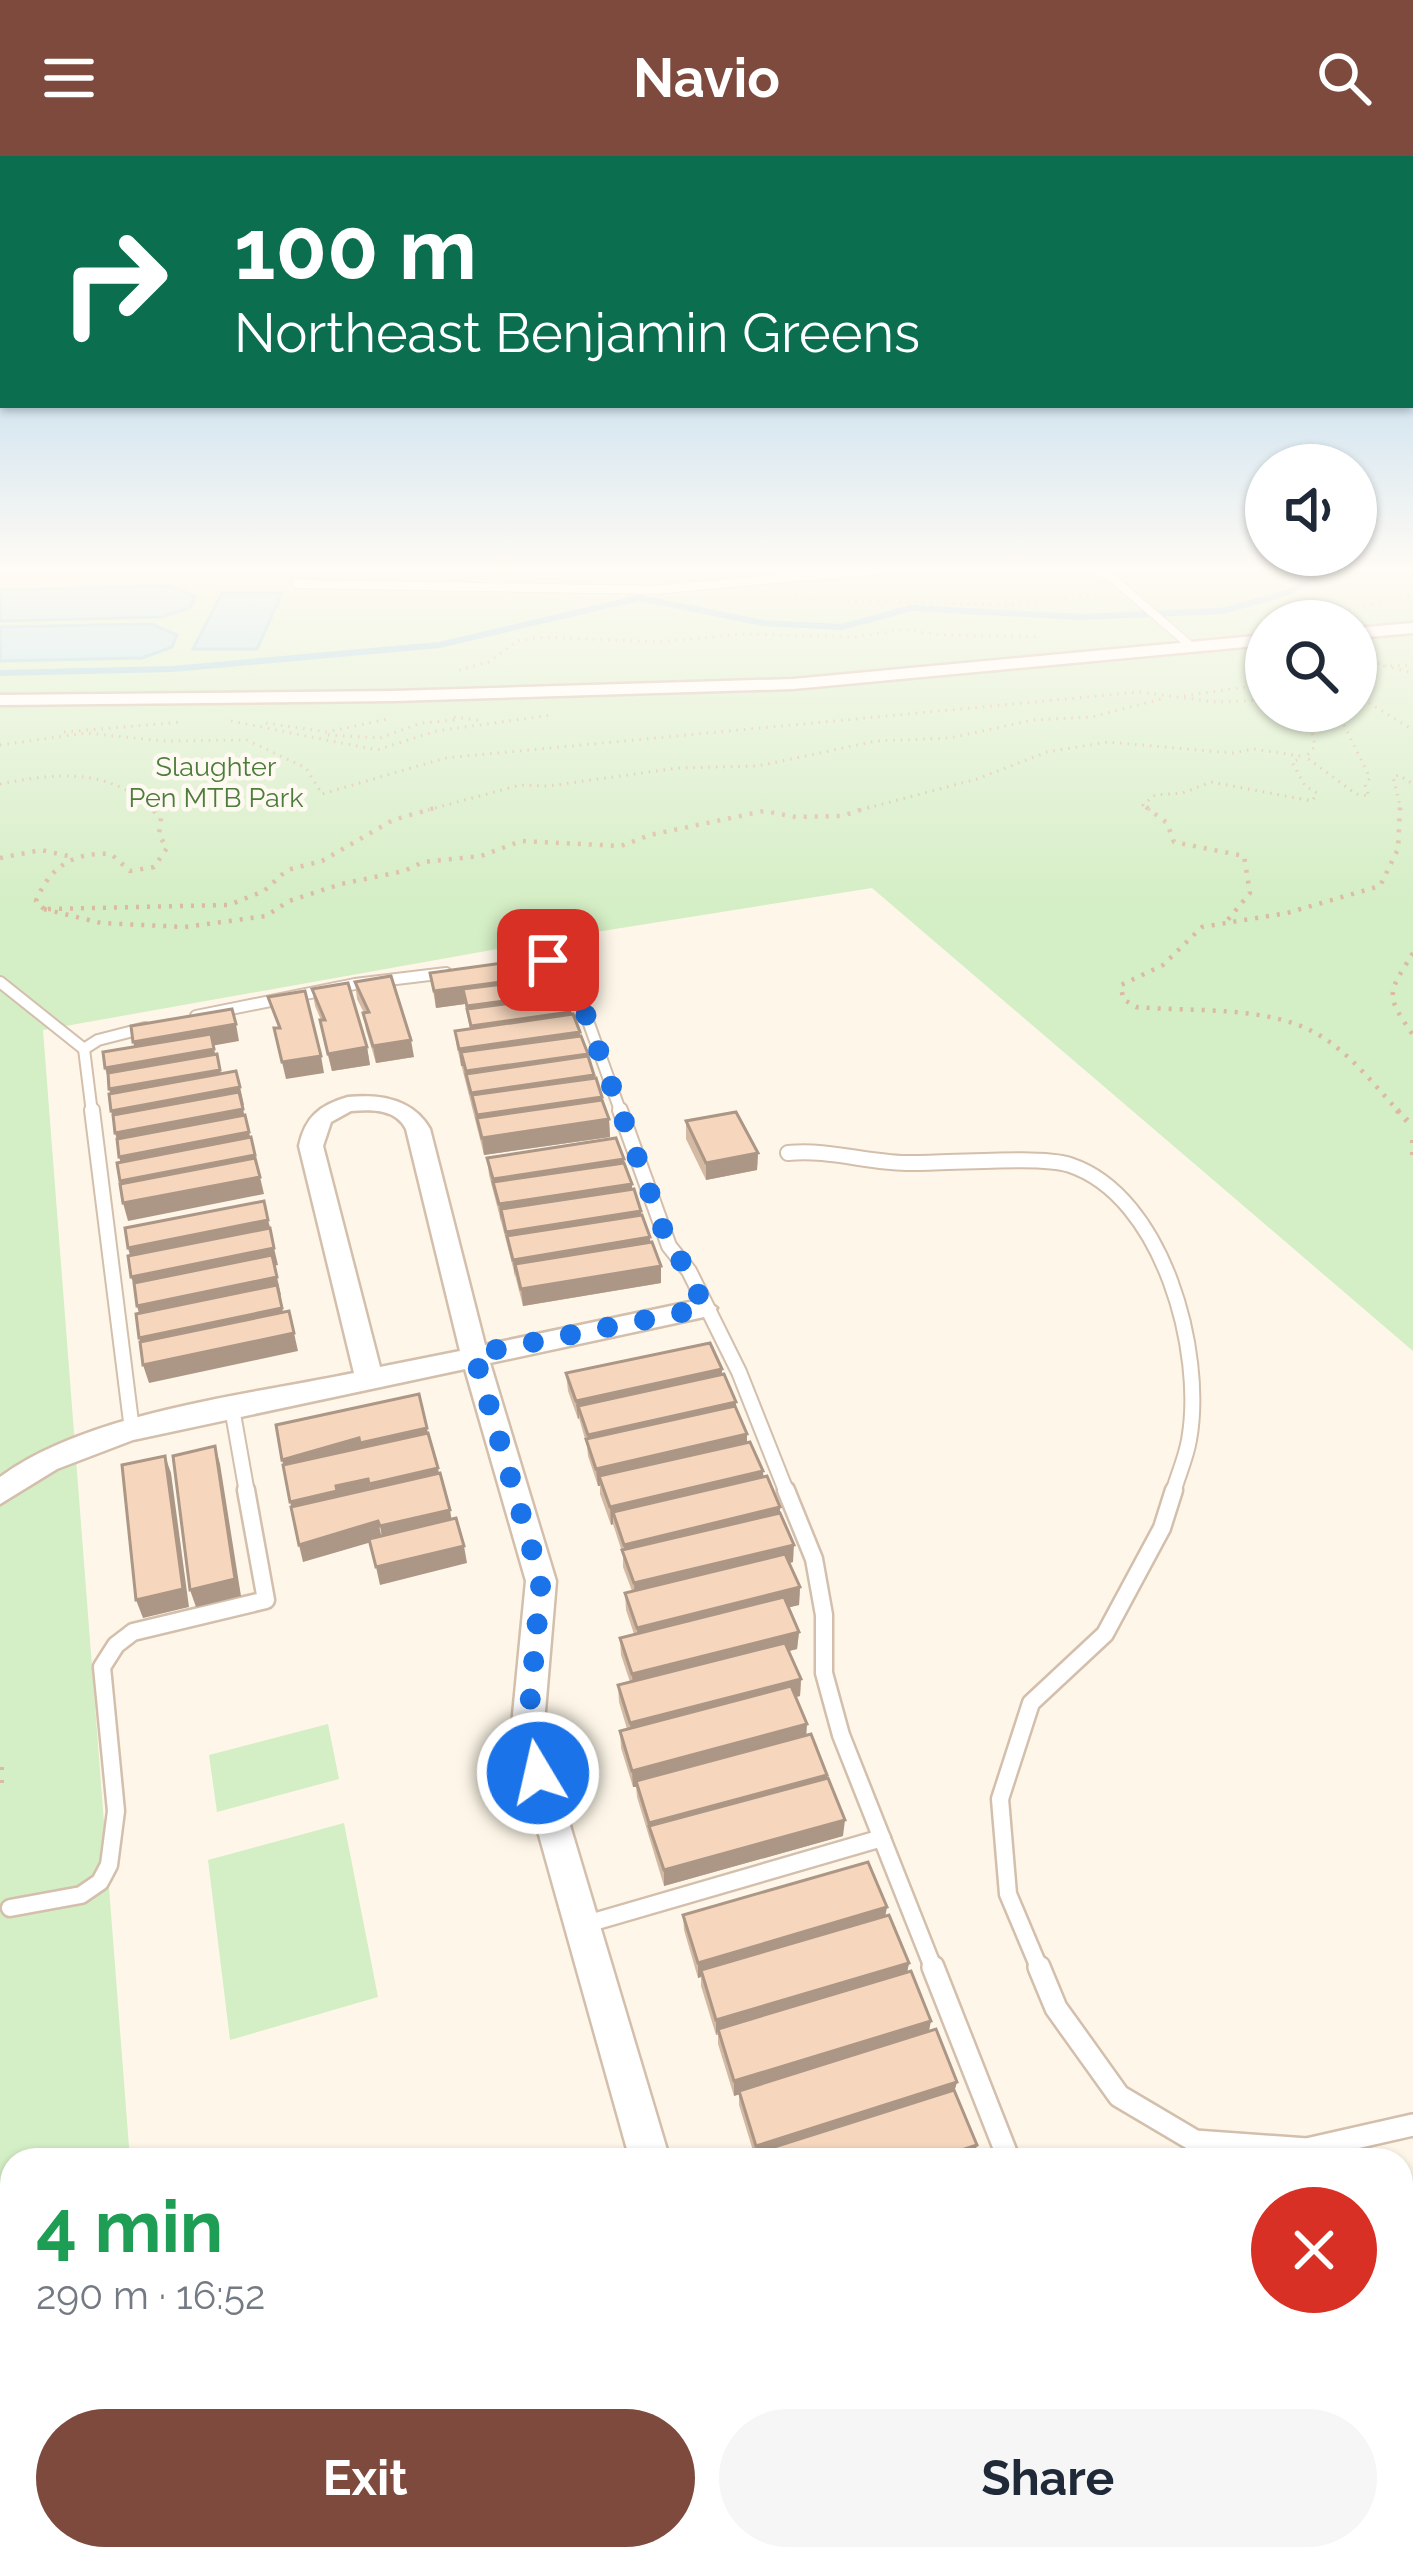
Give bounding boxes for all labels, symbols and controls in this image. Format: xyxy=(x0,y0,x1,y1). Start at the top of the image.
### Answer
icon: menu xyxy=(36,45,102,111)
icon: search xyxy=(1311,45,1377,111)
text: Navio xyxy=(633,46,780,110)
text: 100 m xyxy=(234,200,477,299)
icon: right xyxy=(36,204,192,360)
text: Northeast Benjamin Greens xyxy=(234,301,920,365)
map controls xyxy=(1245,444,1377,732)
button: sound xyxy=(1245,444,1377,576)
button: search xyxy=(1245,600,1377,732)
park label: Slaughter Pen MTB Park xyxy=(128,751,304,813)
pin xyxy=(497,909,599,1011)
icon: arrive xyxy=(515,927,581,993)
position arrow xyxy=(475,1710,601,1836)
text: 4 min xyxy=(36,2184,223,2269)
button: close xyxy=(1251,2187,1377,2313)
text: 290 m · 16:52 xyxy=(36,2272,265,2318)
button: Exit xyxy=(36,2409,695,2547)
button: Share xyxy=(719,2409,1377,2547)

